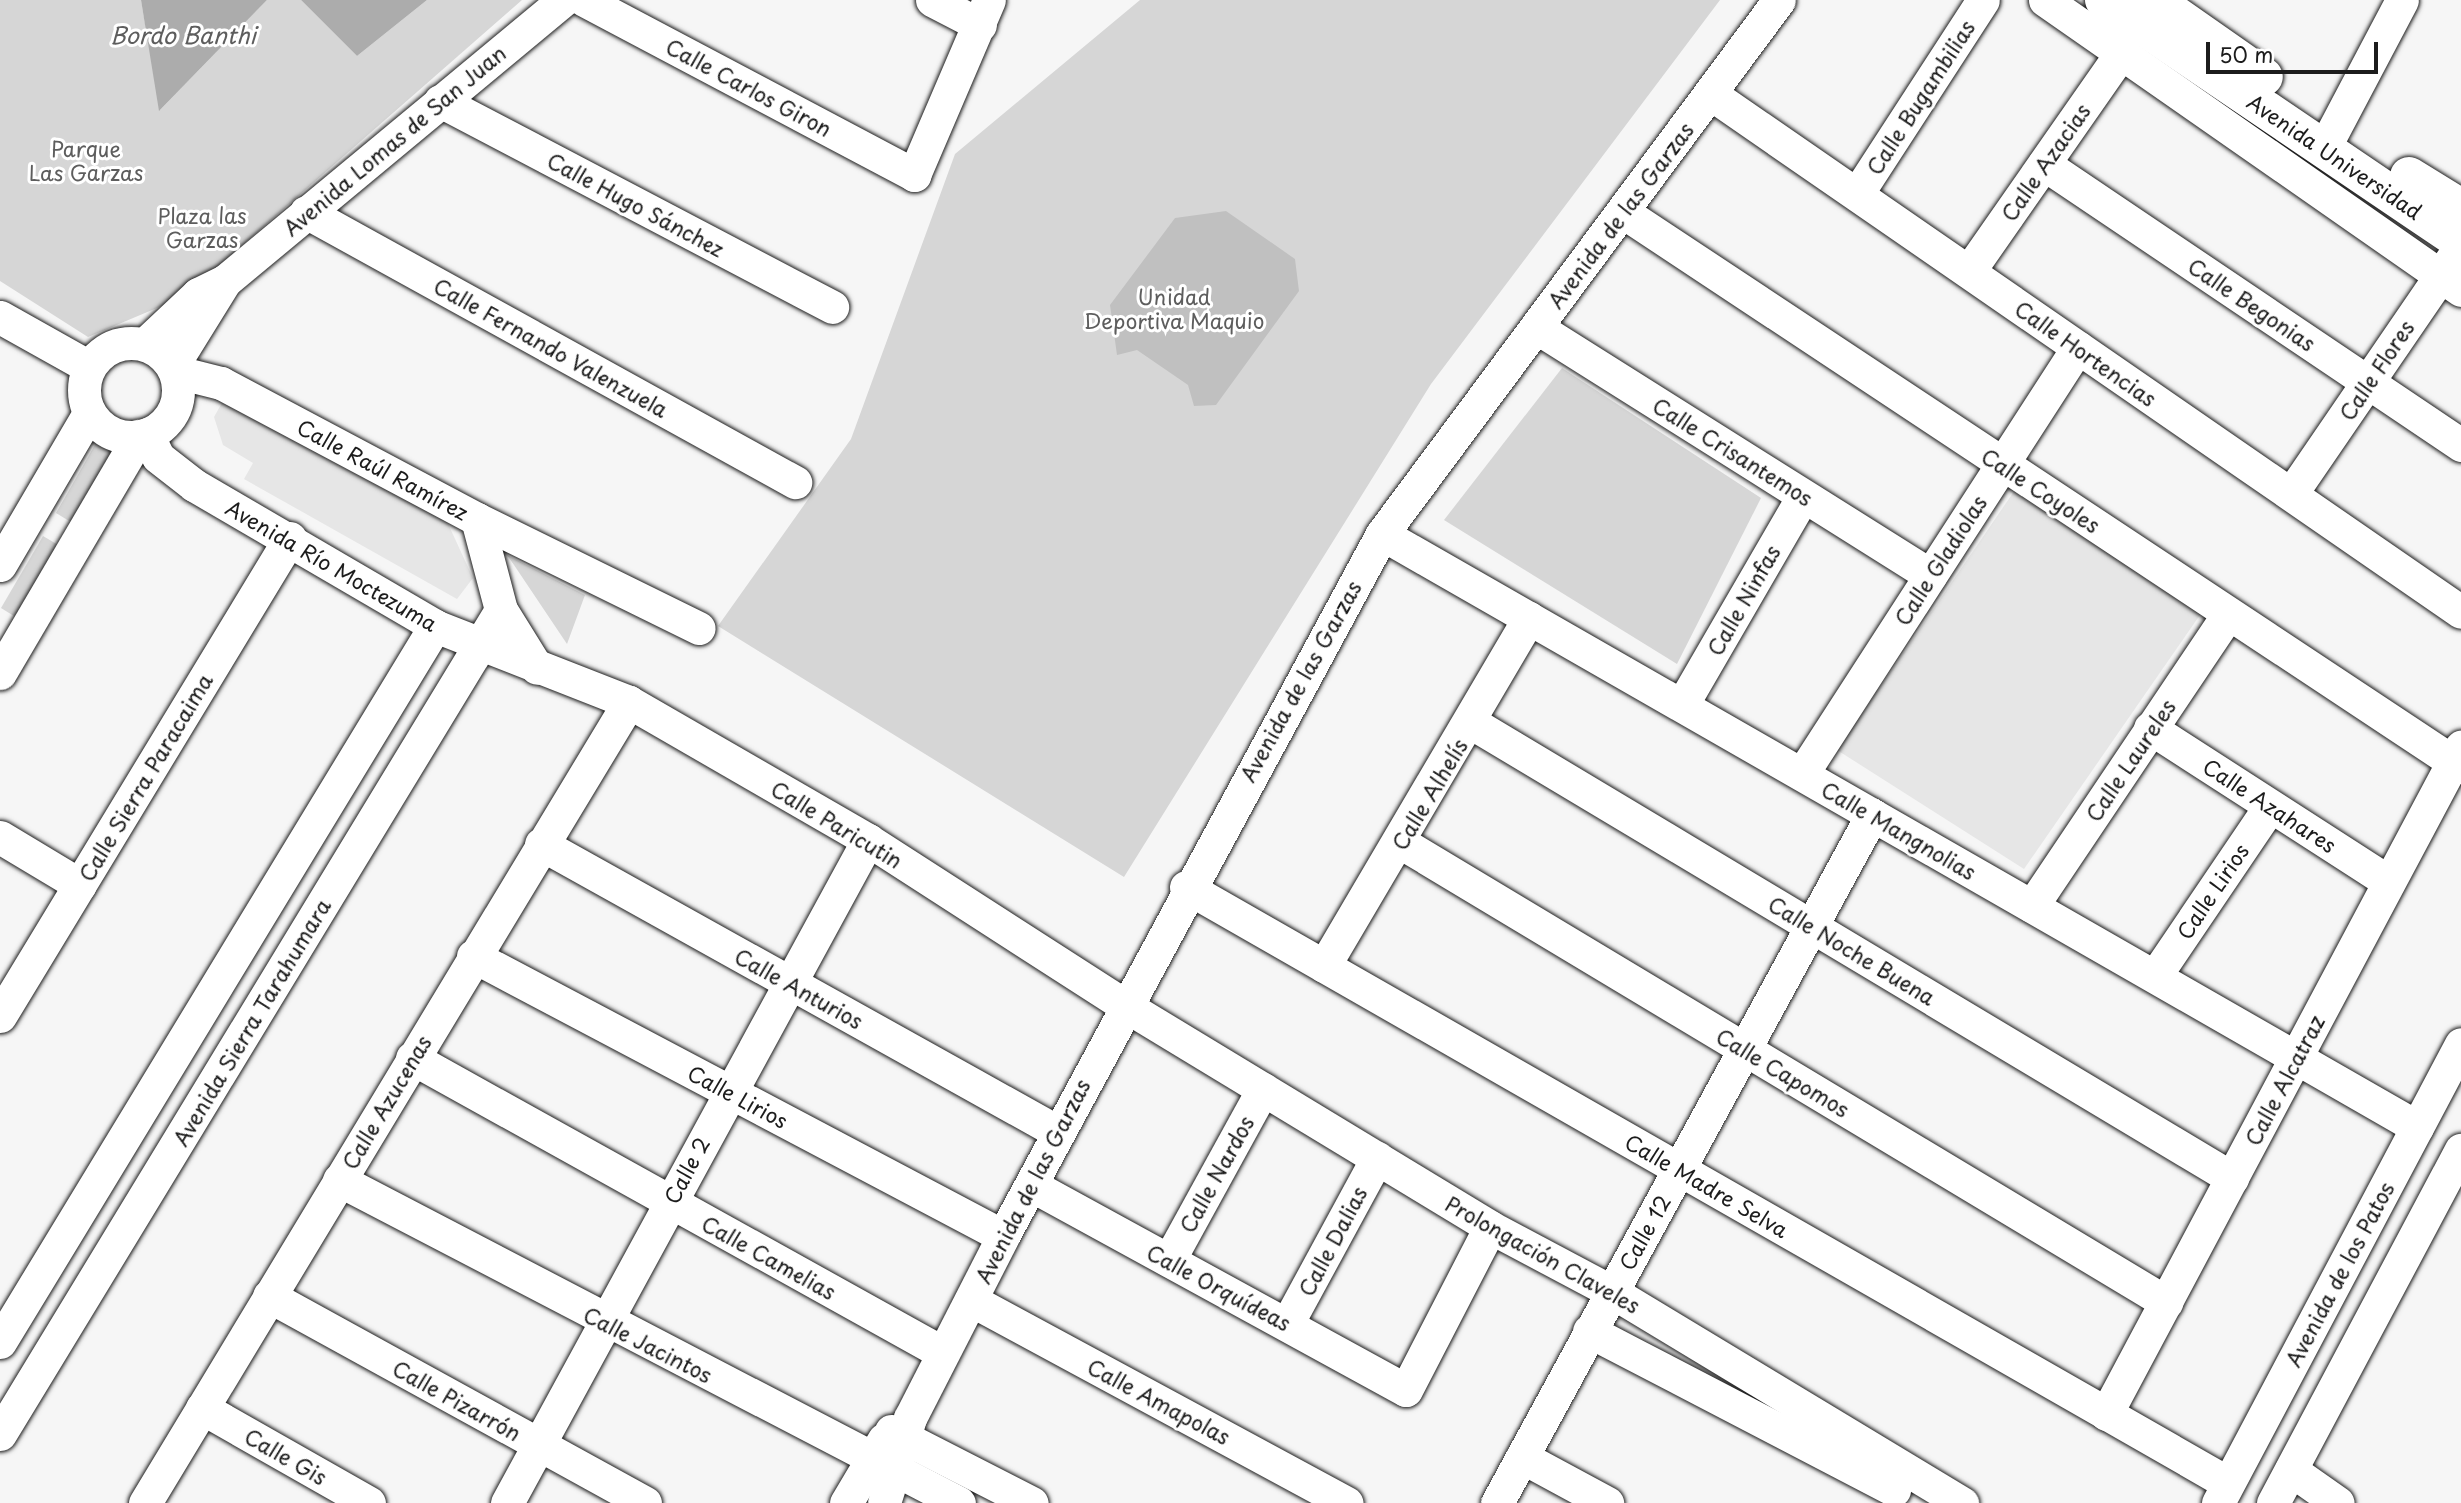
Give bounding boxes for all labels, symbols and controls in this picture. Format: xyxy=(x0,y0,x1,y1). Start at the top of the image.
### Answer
street label: Calle Bugambilias xyxy=(1860,14,1980,180)
water label: Bordo Banthi xyxy=(110,21,256,49)
scale bar xyxy=(2209,28,2380,72)
street label: Calle Carlos Giron xyxy=(661,32,837,142)
text: 50 m xyxy=(2219,38,2273,70)
street label: Avenida Lomas de San Juan xyxy=(277,39,511,241)
street label: Avenida Universidad xyxy=(2243,88,2427,224)
street label: Calle Azacias xyxy=(1995,98,2095,226)
street label: Avenida de las Garzas xyxy=(1542,118,1698,312)
park label: Parque Las Garzas xyxy=(29,135,143,185)
street label: Calle Hugo Sánchez xyxy=(542,146,730,262)
park label: Plaza las Garzas xyxy=(157,202,247,252)
street label: Calle Begonias xyxy=(2183,252,2321,356)
street label: Calle Fernando Valenzuela xyxy=(428,271,674,423)
park label: Unidad Deportiva Maquio xyxy=(1083,283,1265,333)
street label: Calle Hortencias xyxy=(2010,294,2162,412)
street label: Calle Flores xyxy=(2333,315,2419,425)
street label: Calle Crisantemos xyxy=(1648,392,1818,510)
street label: Calle Raúl Ramírez xyxy=(293,413,473,525)
street label: Calle Coyoles xyxy=(1977,442,2105,538)
street label: Calle Gladiolas xyxy=(1888,490,1992,630)
street label: Avenida Río Moctezuma xyxy=(221,494,443,636)
street label: Calle Ninfas xyxy=(1701,540,1785,660)
street label: Avenida de las Garzas xyxy=(1234,576,1366,786)
street label: Calle Sierra Paracaima xyxy=(73,669,217,885)
street label: Calle Laureles xyxy=(2080,694,2180,826)
street label: Calle Alhelís xyxy=(1386,733,1472,855)
street label: Calle Azahares xyxy=(2198,752,2342,858)
street label: Calle Paricutin xyxy=(767,775,907,873)
street label: Calle Mangnolias xyxy=(1817,775,1981,885)
street label: Calle Lirios xyxy=(2171,838,2253,944)
street label: Calle Noche Buena xyxy=(1763,890,1941,1010)
street label: Avenida Sierra Tarahumara xyxy=(167,894,335,1150)
street label: Calle Anturios xyxy=(730,942,868,1034)
street label: Calle Alcatraz xyxy=(2239,1010,2329,1150)
street label: Calle Capomos xyxy=(1711,1022,1855,1122)
street label: Calle Azucenas xyxy=(336,1031,436,1173)
street label: Calle Lirios xyxy=(684,1059,792,1133)
street label: Avenida de las Garzas xyxy=(970,1075,1094,1287)
street label: Calle Nardos xyxy=(1174,1112,1258,1236)
street label: Calle Madre Selva xyxy=(1621,1128,1793,1242)
street label: Calle 2 xyxy=(658,1132,714,1208)
street label: Avenida de los Patos xyxy=(2280,1177,2398,1371)
street label: Calle Dalias xyxy=(1292,1182,1372,1300)
street label: Prolongación Claveles xyxy=(1442,1190,1644,1318)
street label: Calle 12 xyxy=(1613,1190,1675,1274)
street label: Calle Camelias xyxy=(697,1210,841,1304)
street label: Calle Orquídeas xyxy=(1142,1238,1296,1336)
street label: Calle Jacintos xyxy=(579,1300,717,1388)
street label: Calle Amapolas xyxy=(1083,1353,1235,1449)
street label: Calle Pizarrón xyxy=(388,1354,526,1446)
street label: Calle Gis xyxy=(240,1422,332,1490)

